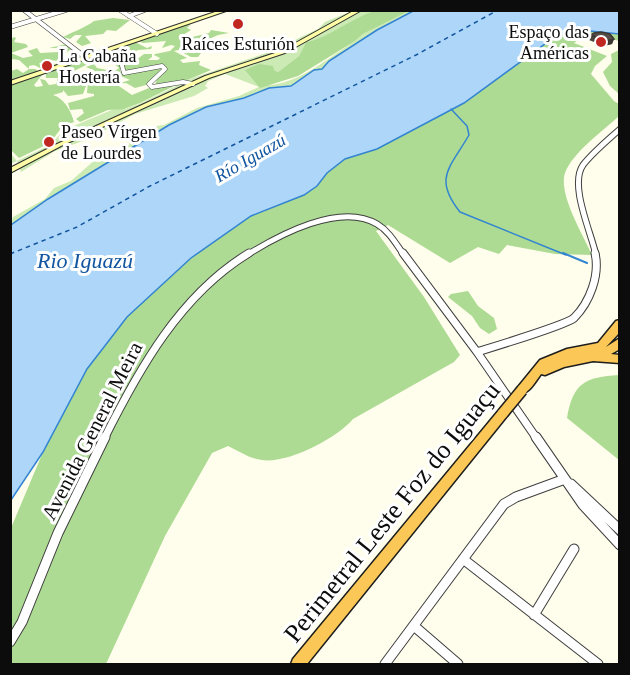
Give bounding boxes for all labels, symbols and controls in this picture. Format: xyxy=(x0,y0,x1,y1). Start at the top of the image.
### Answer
marker: Raíces Esturión xyxy=(231,17,245,31)
place label: Espaço das Américas xyxy=(509,22,589,63)
place label: Raíces Esturión xyxy=(181,34,295,54)
marker: Espaço das Américas xyxy=(594,35,608,49)
place label: La Cabaña Hostería xyxy=(59,46,136,87)
marker: La Cabaña Hostería xyxy=(40,59,54,73)
place label: Paseo Vírgen de Lourdes xyxy=(61,122,157,163)
water label: Río Iguazú xyxy=(210,130,289,187)
marker: Paseo Vírgen de Lourdes xyxy=(42,135,56,149)
water label: Rio Iguazú xyxy=(36,248,133,273)
street label: Avenida General Meira xyxy=(37,337,148,524)
street label: Perimetral Leste Foz do Iguaçu xyxy=(278,376,506,648)

